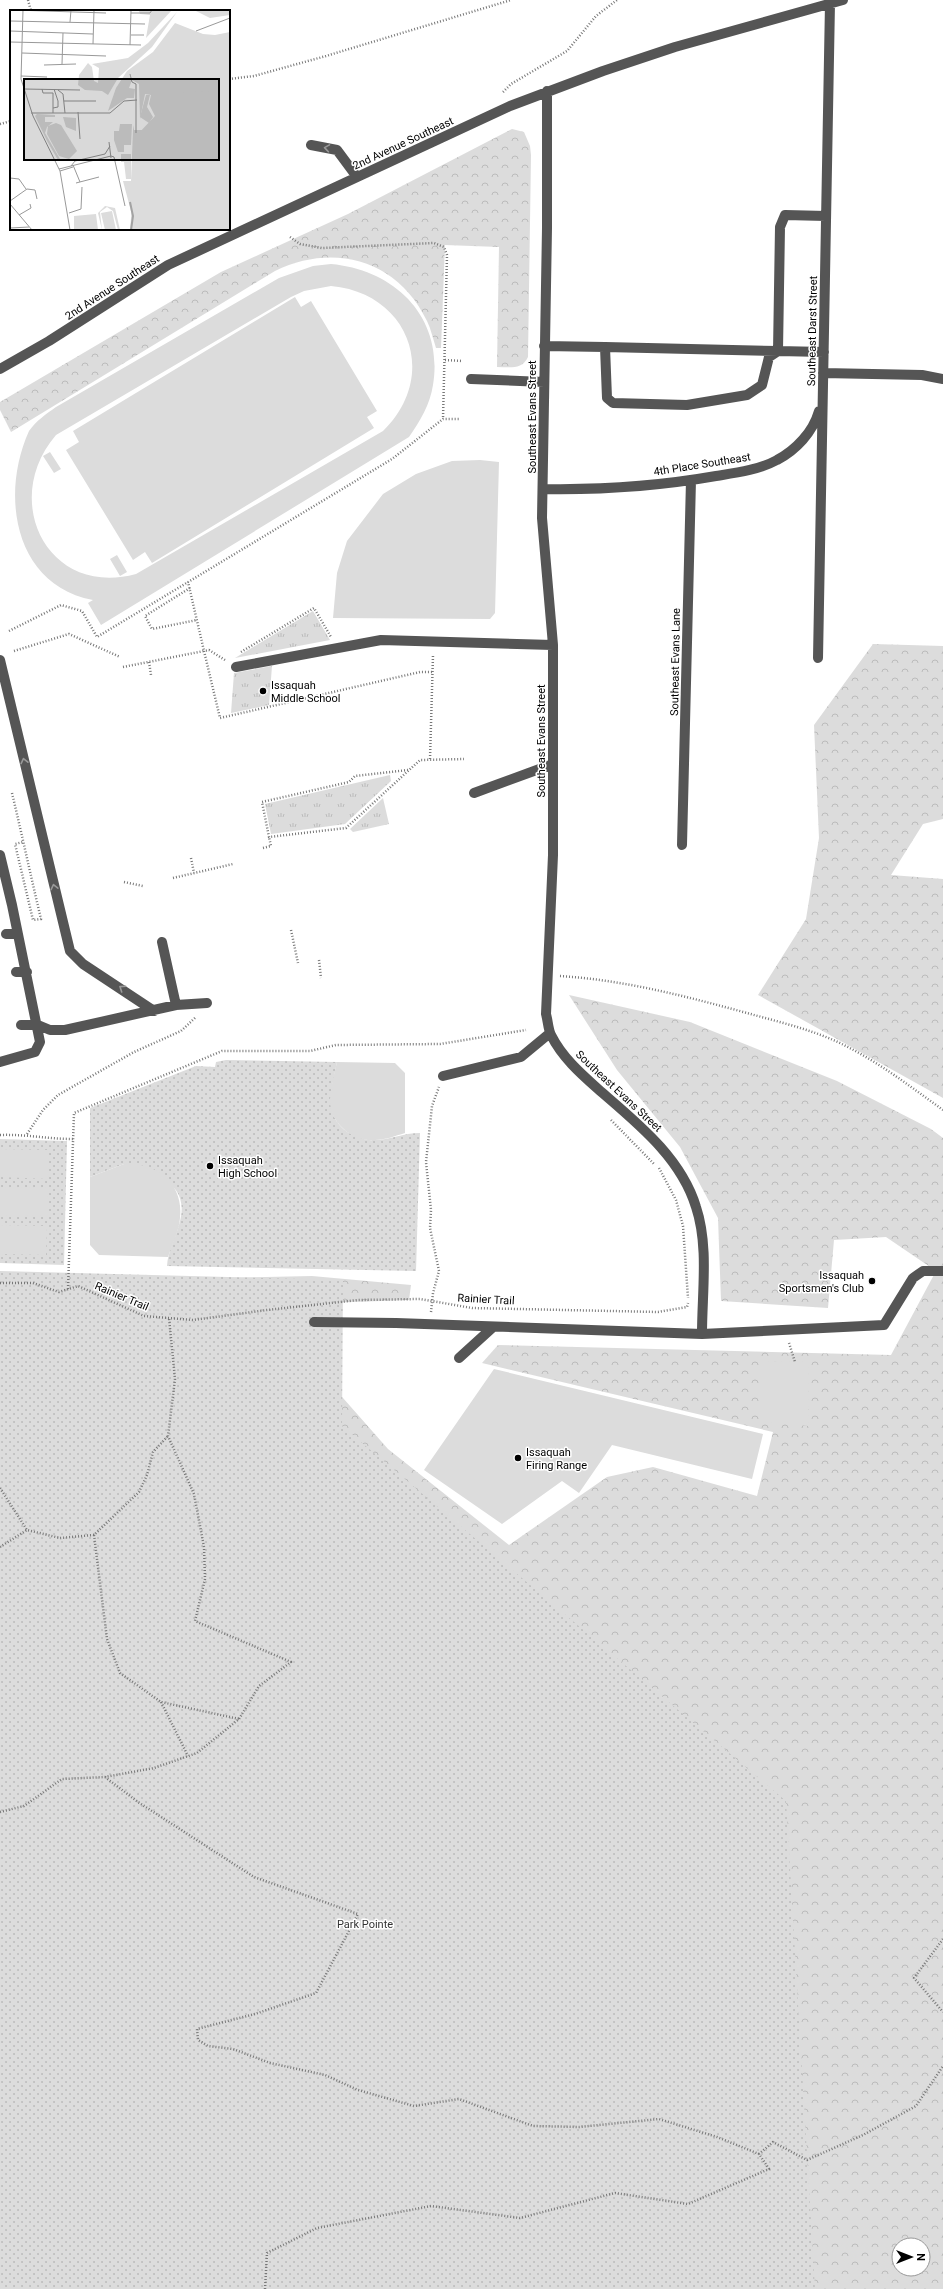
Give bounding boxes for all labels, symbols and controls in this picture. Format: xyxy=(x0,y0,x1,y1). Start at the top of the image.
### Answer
inset map xyxy=(10,10,230,230)
street label: 2nd Avenue Southeast xyxy=(351,114,456,172)
one-way arrow xyxy=(324,144,330,153)
street label: 2nd Avenue Southeast xyxy=(63,252,162,323)
street label: Southeast Darst Street xyxy=(805,275,820,386)
street label: Southeast Evans Street xyxy=(526,360,539,474)
street label: 4th Place Southeast xyxy=(653,450,752,479)
street label: Southeast Evans Lane xyxy=(668,608,683,716)
place label: Issaquah Middle School xyxy=(271,679,341,705)
street label: Southeast Evans Street xyxy=(535,684,548,798)
marker: Issaquah Middle School xyxy=(258,686,268,696)
one-way arrow xyxy=(20,758,29,765)
one-way arrow xyxy=(51,884,59,891)
one-way arrow xyxy=(119,985,126,993)
street label: Southeast Evans Street xyxy=(573,1048,665,1135)
place label: Issaquah High School xyxy=(218,1154,277,1180)
marker: Issaquah High School xyxy=(205,1161,215,1171)
place label: Issaquah Sportsmen's Club xyxy=(779,1269,864,1295)
marker: Issaquah Sportsmen's Club xyxy=(867,1276,877,1286)
street label: Rainier Trail xyxy=(93,1279,151,1314)
street label: Rainier Trail xyxy=(457,1292,515,1307)
place label: Issaquah Firing Range xyxy=(526,1446,587,1472)
marker: Issaquah Firing Range xyxy=(513,1453,523,1463)
park label: Park Pointe xyxy=(337,1918,393,1931)
north arrow xyxy=(891,2237,931,2277)
text: N xyxy=(914,2253,927,2261)

